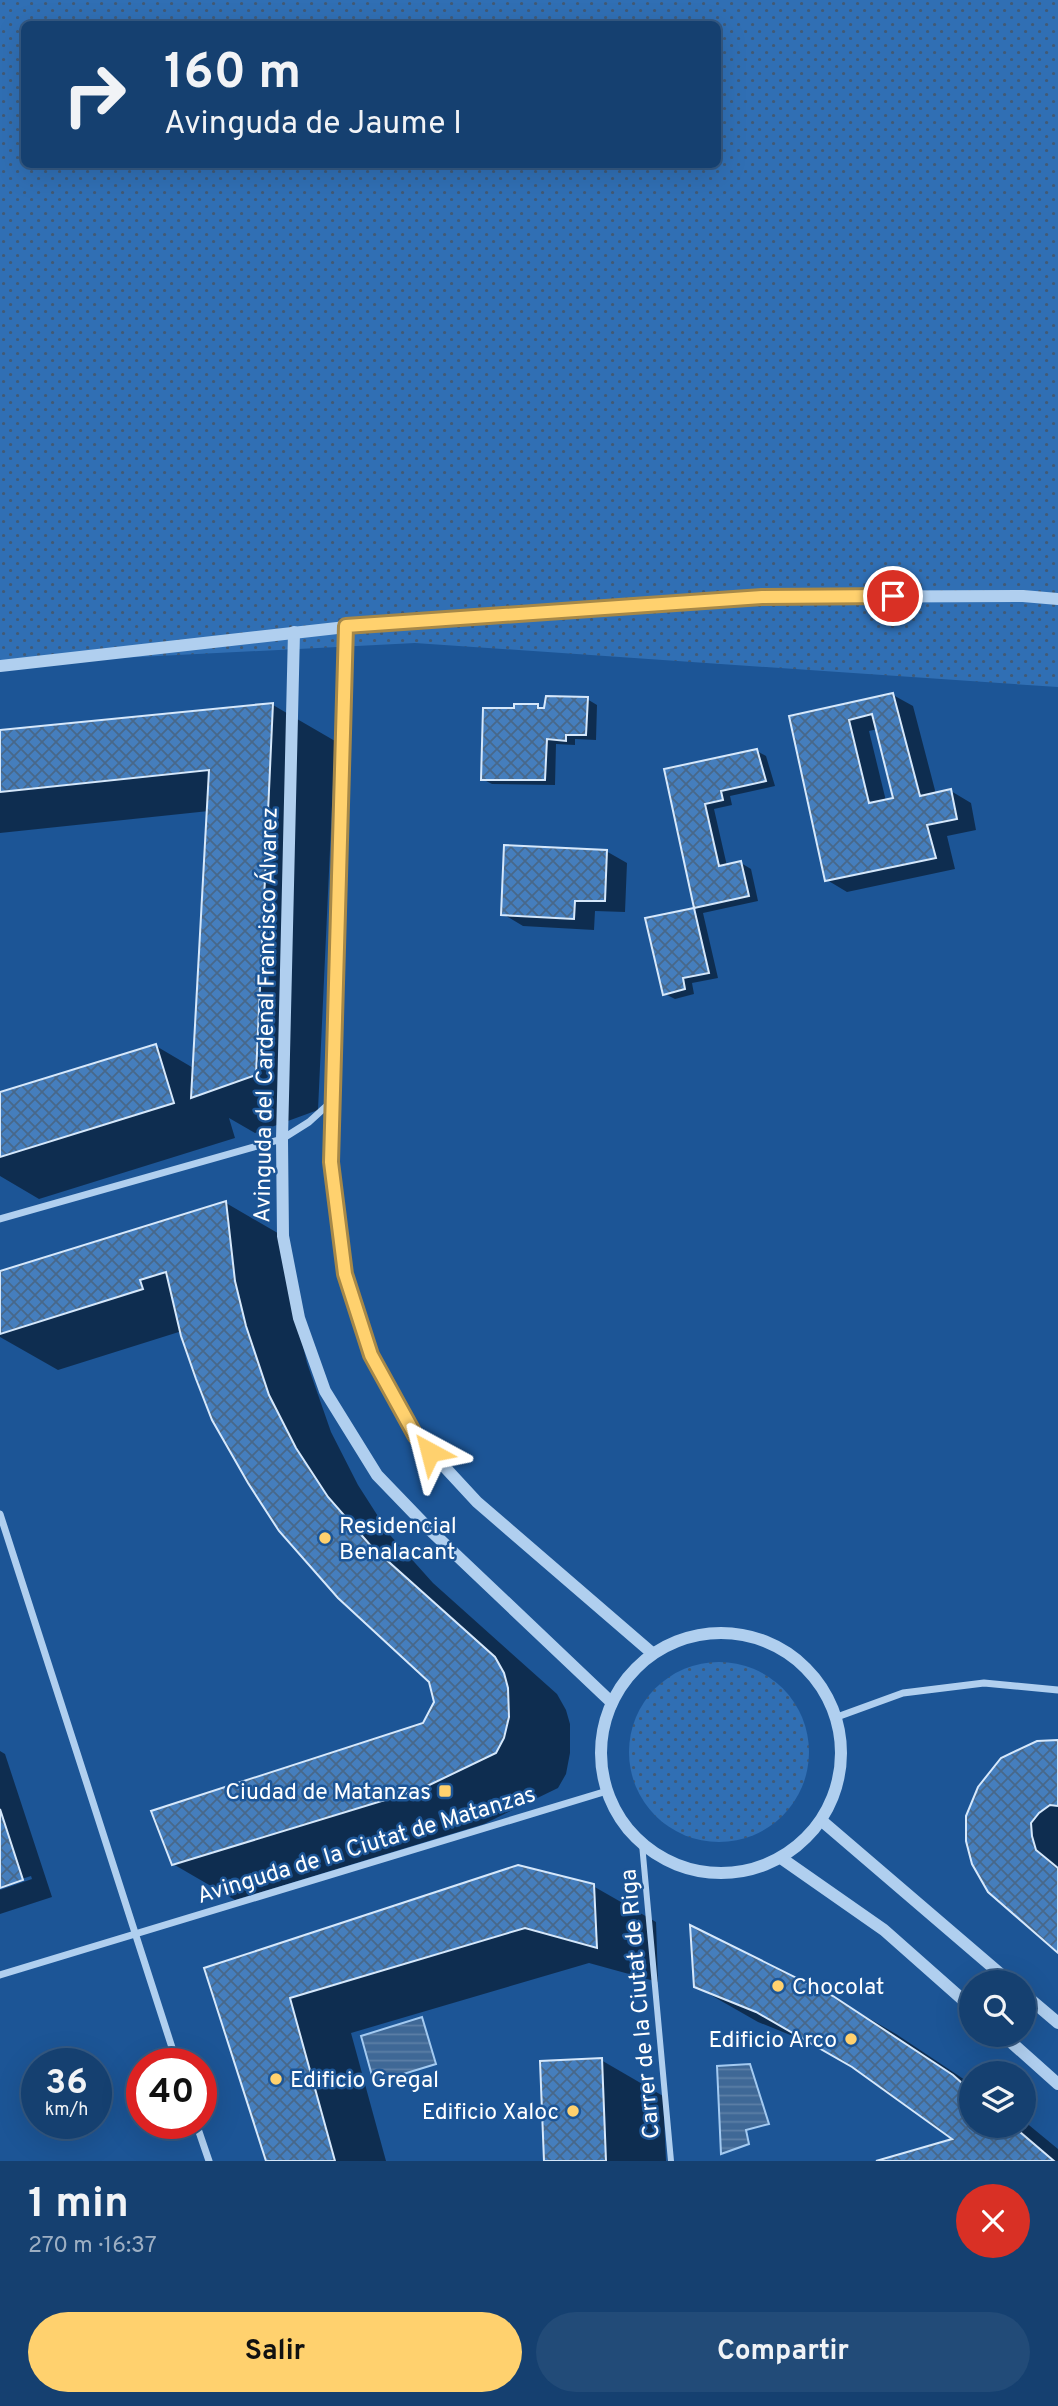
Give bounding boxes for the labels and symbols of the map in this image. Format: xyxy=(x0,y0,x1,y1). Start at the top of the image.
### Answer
pin xyxy=(863,566,923,626)
street label: Avinguda del Cardenal Francisco Álvarez xyxy=(248,807,286,1223)
position arrow xyxy=(393,1415,467,1489)
place label: Residencial Benalacant xyxy=(339,1513,457,1568)
marker: Residencial Benalacant xyxy=(317,1530,333,1546)
place label: Ciudad de Matanzas xyxy=(225,1779,431,1808)
street label: Avinguda de la Ciutat de Matanzas xyxy=(194,1781,539,1912)
marker: Ciudad de Matanzas xyxy=(437,1783,453,1799)
street label: Carrer de la Ciutat de Riga xyxy=(615,1868,668,2140)
place label: Chocolat xyxy=(792,1974,884,2003)
marker: Chocolat xyxy=(770,1978,786,1994)
place label: Edificio Arco xyxy=(709,2027,837,2056)
marker: Edificio Arco xyxy=(843,2031,859,2047)
speed limit sign: 40 xyxy=(126,2048,217,2139)
place label: Edificio Gregal xyxy=(290,2067,439,2096)
marker: Edificio Gregal xyxy=(268,2071,284,2087)
place label: Edificio Xaloc xyxy=(422,2099,559,2128)
marker: Edificio Xaloc xyxy=(565,2103,581,2119)

